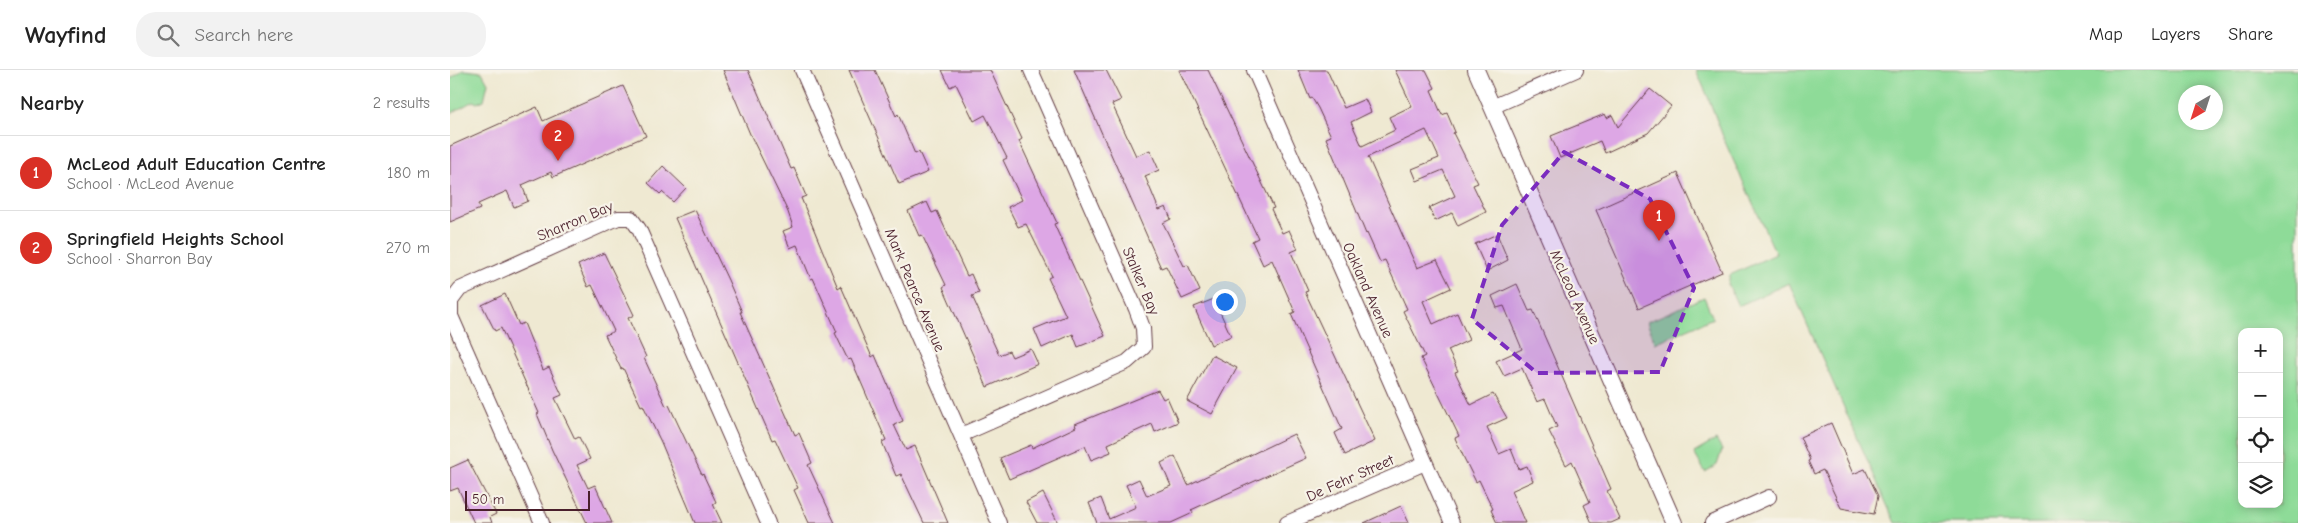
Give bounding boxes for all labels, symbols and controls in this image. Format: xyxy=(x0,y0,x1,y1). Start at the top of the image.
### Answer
search box xyxy=(136,12,486,57)
text: Wayfind xyxy=(25,21,106,49)
icon: search xyxy=(154,21,182,49)
text: Search here xyxy=(194,24,293,46)
text: Map xyxy=(2089,24,2123,45)
text: Layers xyxy=(2151,24,2200,45)
text: Share xyxy=(2228,24,2273,45)
north arrow xyxy=(2178,85,2223,130)
text: Nearby xyxy=(20,91,84,115)
text: 2 results xyxy=(373,94,430,112)
pin: 2 xyxy=(542,120,574,161)
text: McLeod Adult Education Centre xyxy=(67,153,326,175)
text: 1 xyxy=(33,164,39,182)
text: 180 m xyxy=(387,164,430,182)
text: School · McLeod Avenue xyxy=(67,175,234,193)
street label: Sharron Bay xyxy=(534,197,616,245)
pin: 1 xyxy=(1643,200,1675,241)
street label: Mark Pearce Avenue xyxy=(881,225,949,355)
text: Springfield Heights School xyxy=(67,228,284,250)
text: 2 xyxy=(32,239,40,257)
text: 270 m xyxy=(386,239,430,257)
street label: Oakland Avenue xyxy=(1339,239,1397,341)
street label: Stalker Bay xyxy=(1119,244,1164,318)
street label: McLeod Avenue xyxy=(1546,247,1604,347)
text: School · Sharron Bay xyxy=(67,250,212,268)
your location xyxy=(1212,289,1238,315)
map controls xyxy=(2238,328,2283,508)
button: + xyxy=(2238,328,2283,373)
button: − xyxy=(2238,373,2283,418)
button: locate xyxy=(2238,418,2283,463)
street label: De Fehr Street xyxy=(1303,450,1397,505)
button: layers xyxy=(2238,463,2283,508)
scale bar xyxy=(465,488,590,511)
text: 50 m xyxy=(472,491,504,508)

